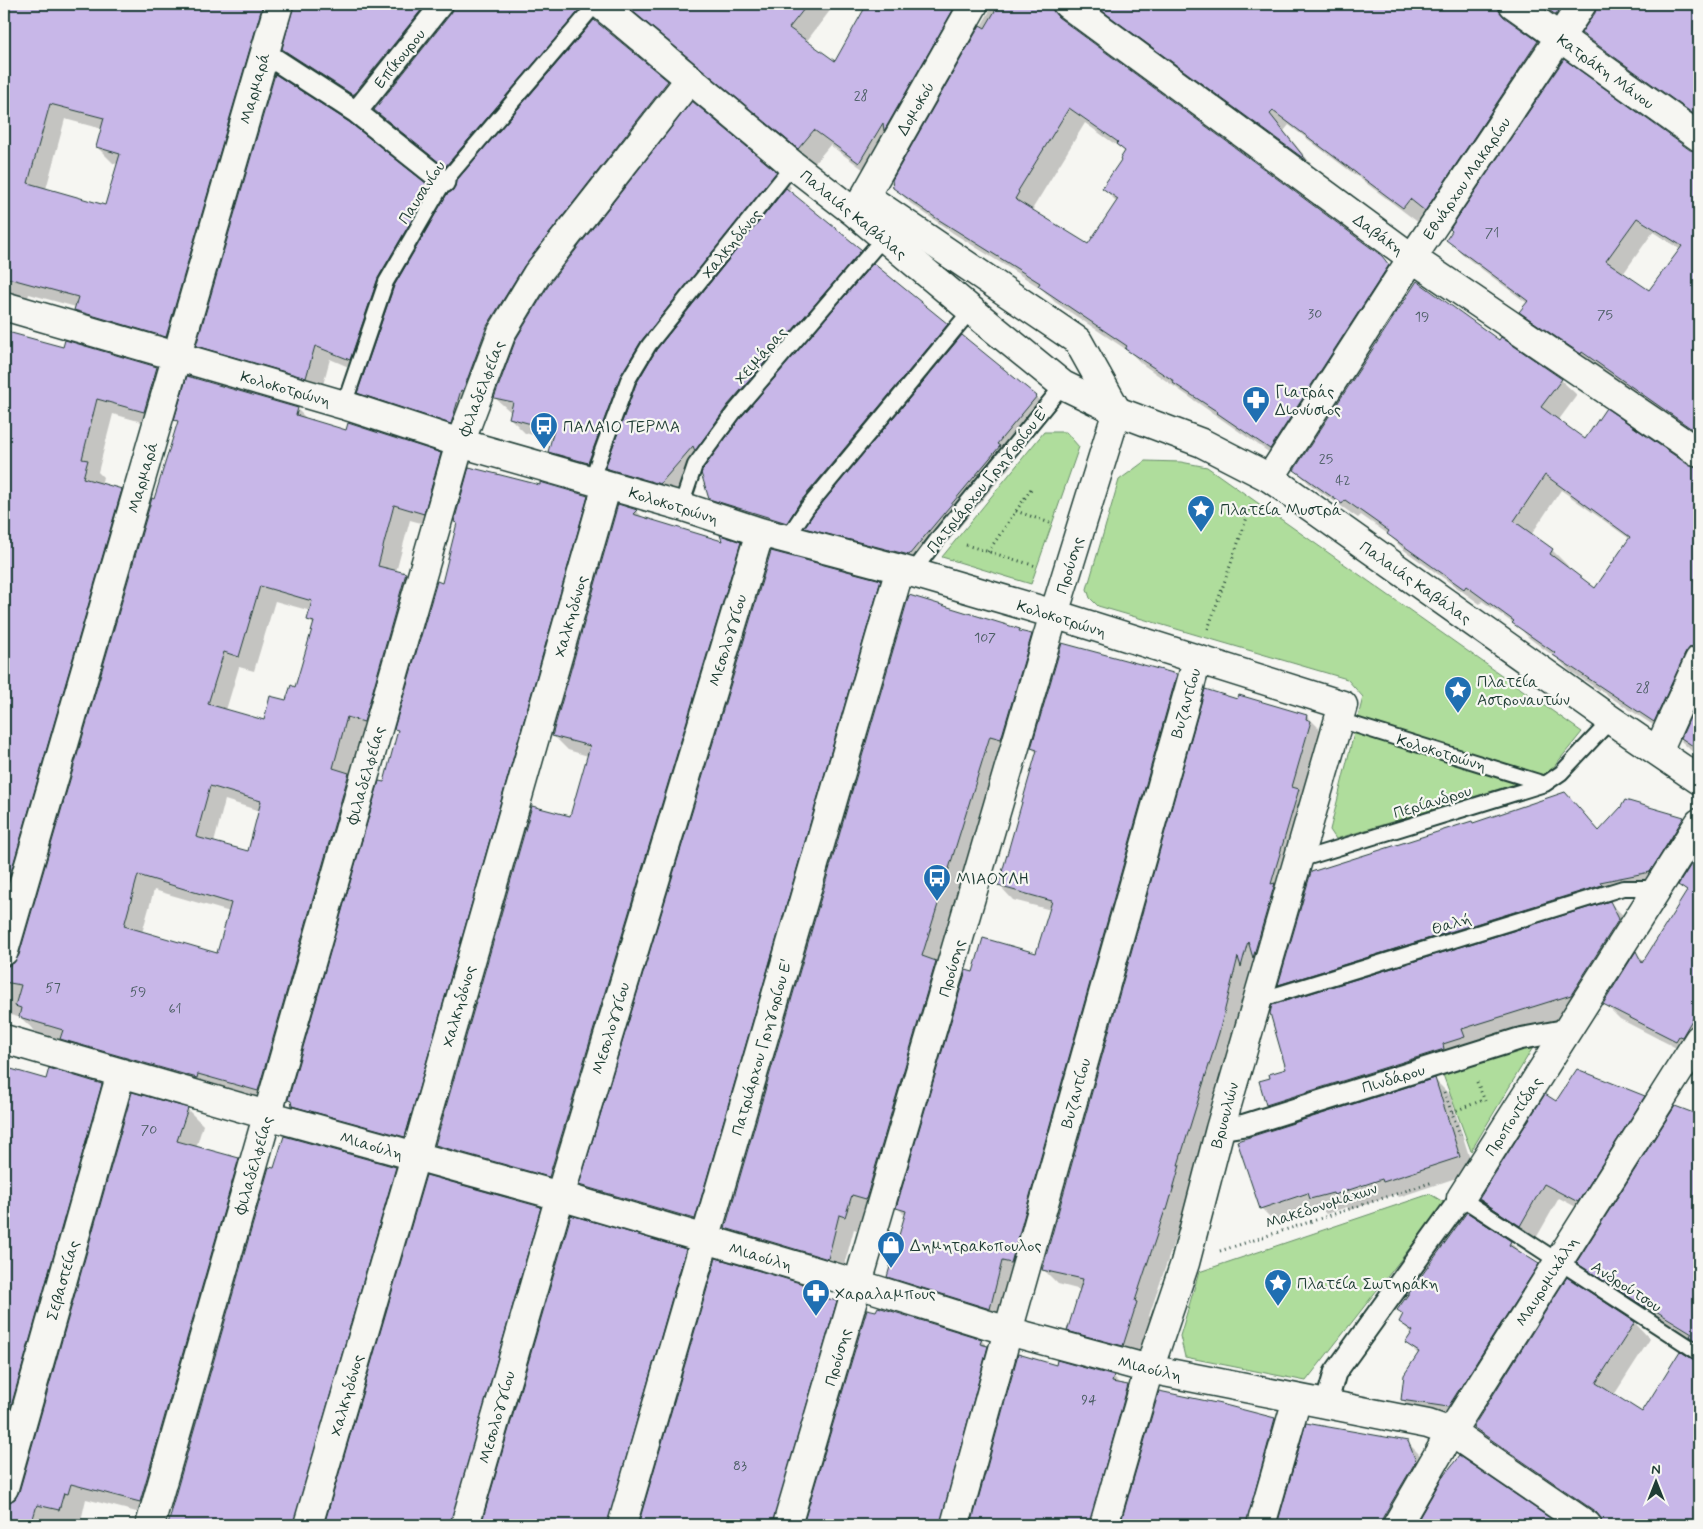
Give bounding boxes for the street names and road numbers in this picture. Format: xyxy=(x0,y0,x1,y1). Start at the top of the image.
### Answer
street label: Επίκουρου xyxy=(370,25,431,93)
street label: Κατράκη Μάνου xyxy=(1552,30,1658,115)
street label: Μαρμαρά xyxy=(235,50,276,127)
street label: Δομοκού xyxy=(893,78,940,139)
street label: Εθνάρχου Μακαρίου xyxy=(1418,113,1516,244)
street label: Παυσανίου xyxy=(394,157,451,229)
street label: Παλαιάς Καβάλας xyxy=(795,166,911,265)
street label: Χαλκηδόνος xyxy=(698,205,767,283)
street label: Δαβάκη xyxy=(1348,210,1408,261)
street label: Χειμάρας xyxy=(730,323,792,389)
street label: Φιλαδελφείας xyxy=(454,338,510,440)
street label: Κολοκοτρώνη xyxy=(238,367,333,412)
street label: Πατριάρχου Γρηγορίου Ε' xyxy=(922,402,1054,558)
street label: Μαρμαρά xyxy=(123,439,164,516)
street label: Κολοκοτρώνη xyxy=(626,483,721,530)
street label: Προύσης xyxy=(1052,534,1089,597)
street label: Παλαιάς Καβάλας xyxy=(1355,537,1475,630)
street label: Χαλκηδόνος xyxy=(550,573,593,660)
street label: Μεσολογγίου xyxy=(704,592,752,689)
street label: Κολοκοτρώνη xyxy=(1014,596,1109,643)
street label: Βυζαντίου xyxy=(1166,666,1206,741)
street label: Φιλαδελφείας xyxy=(342,724,390,828)
street label: Κολοκοτρώνη xyxy=(1394,730,1489,777)
street label: Περίανδρου xyxy=(1391,781,1474,824)
street label: Θαλή xyxy=(1429,908,1474,940)
street label: Προύσης xyxy=(934,937,971,1000)
street label: Πατριάρχου Γρηγορίου Ε' xyxy=(727,957,798,1138)
street label: Χαλκηδόνος xyxy=(438,963,481,1050)
street label: Μεσολογγίου xyxy=(587,980,635,1077)
street label: Βυζαντίου xyxy=(1056,1056,1096,1131)
street label: Πινδάρου xyxy=(1359,1060,1428,1099)
street label: Προποντίδας xyxy=(1481,1073,1548,1161)
street label: Βρυουλών xyxy=(1207,1080,1244,1151)
street label: Φιλαδελφείας xyxy=(230,1114,278,1218)
street label: Μιαούλη xyxy=(337,1127,406,1166)
street label: Μακεδονομάχων xyxy=(1263,1178,1380,1234)
street label: Μαυρομιχάλη xyxy=(1511,1233,1583,1331)
street label: Σεβαστείας xyxy=(42,1238,85,1323)
street label: Μιαούλη xyxy=(726,1238,795,1277)
street label: Ανδρούτσου xyxy=(1587,1257,1665,1318)
street label: Προύσης xyxy=(820,1326,857,1389)
street label: Χαλκηδόνος xyxy=(326,1352,369,1439)
street label: Μιαούλη xyxy=(1116,1352,1184,1387)
street label: Μεσολογγίου xyxy=(474,1369,521,1466)

